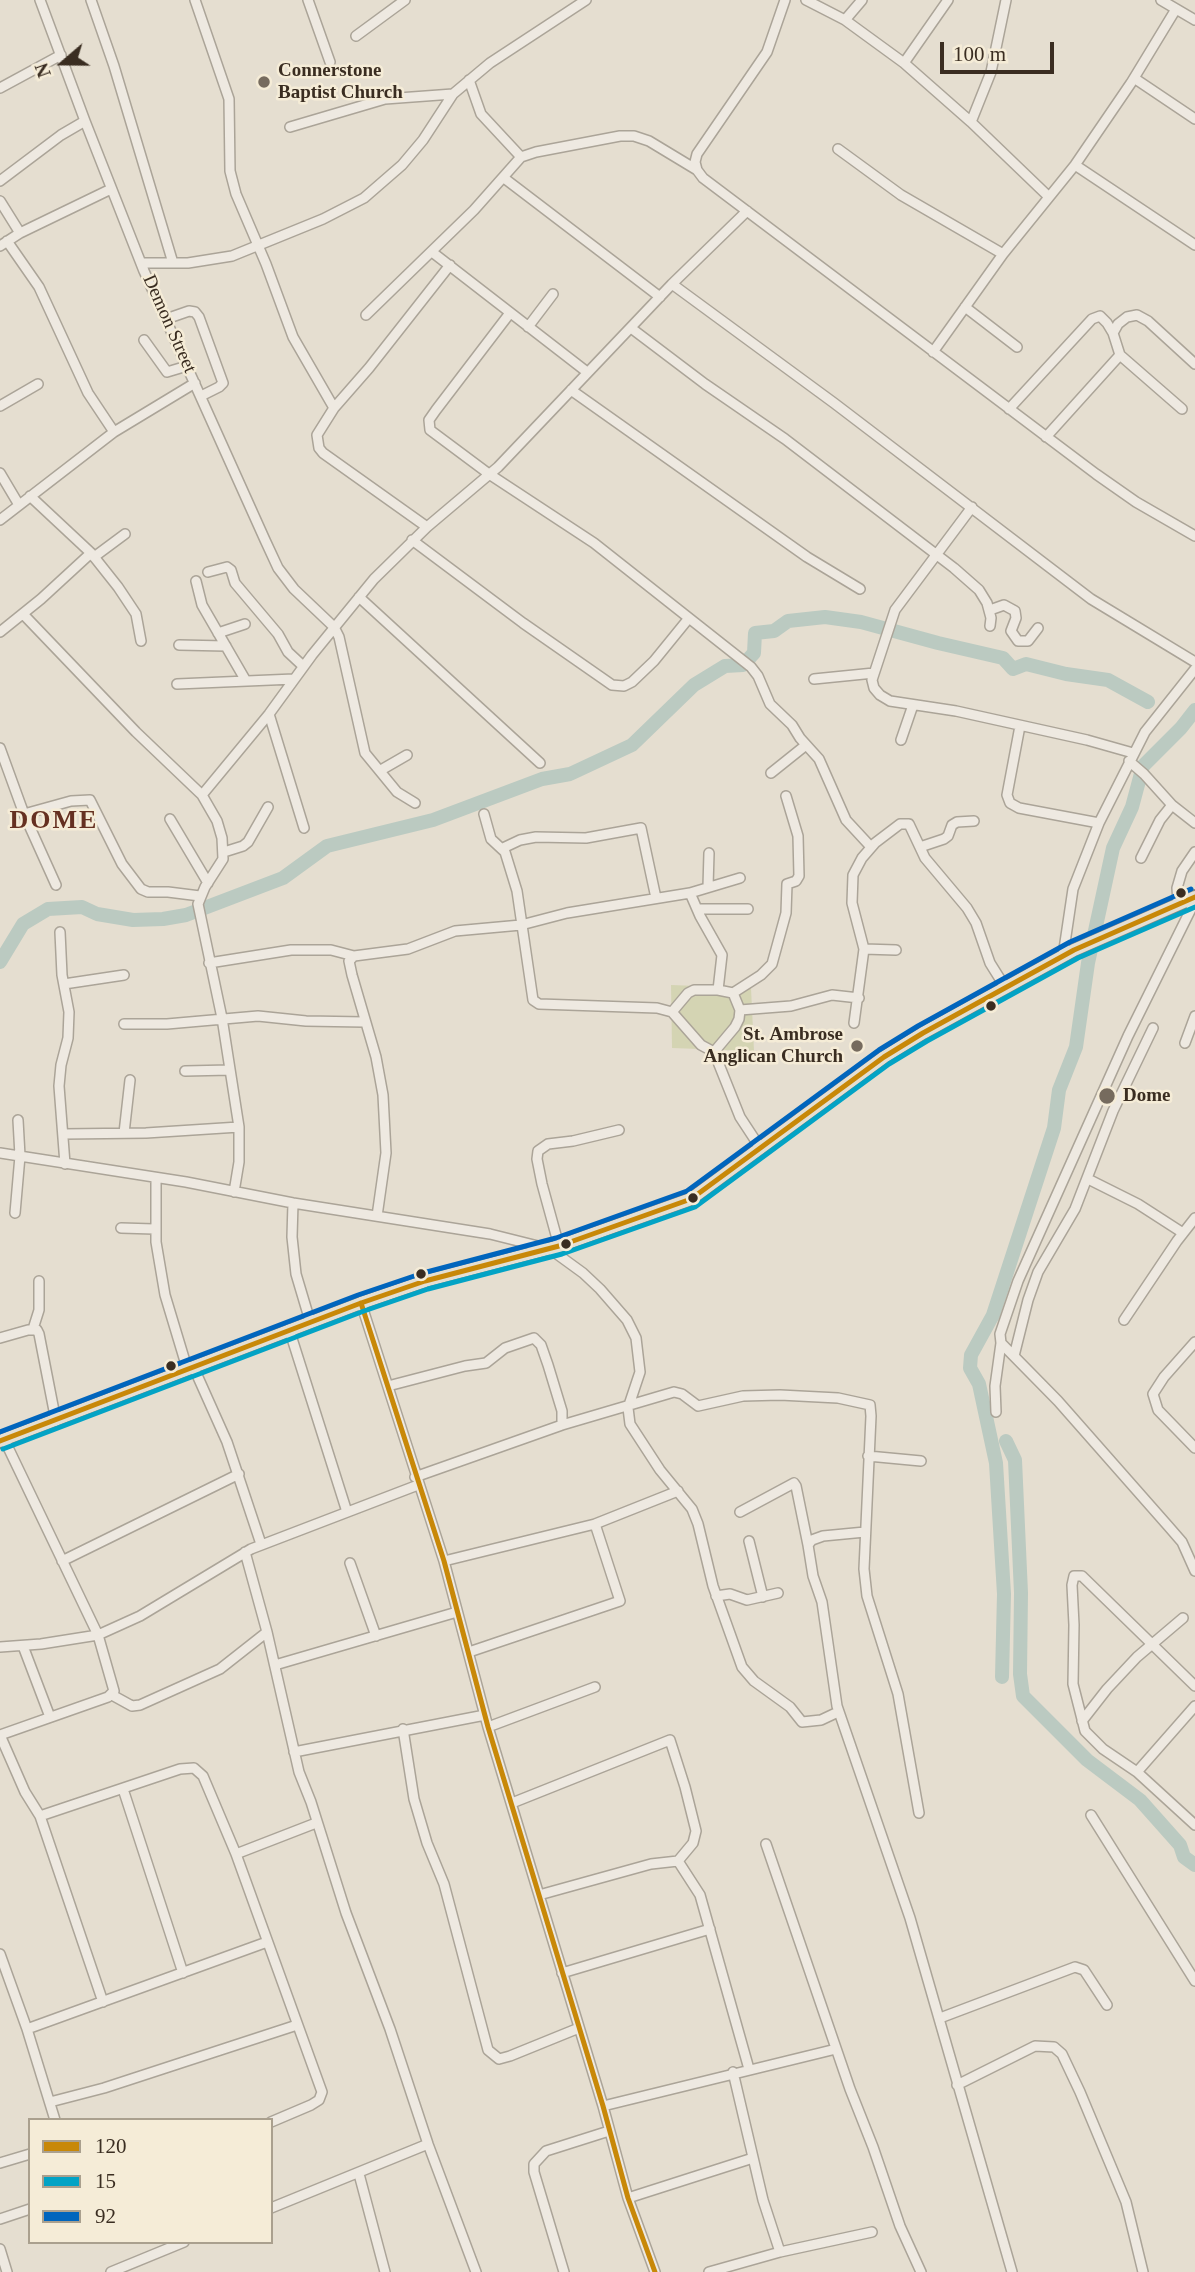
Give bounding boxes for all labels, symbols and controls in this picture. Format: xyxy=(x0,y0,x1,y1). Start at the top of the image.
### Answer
north arrow xyxy=(28,28,98,98)
scale bar xyxy=(943,28,1057,72)
text: 100 m xyxy=(953,42,1006,66)
text: N xyxy=(31,60,55,80)
place label: Connerstone Baptist Church xyxy=(278,60,403,104)
marker: Connerstone Baptist Church xyxy=(256,74,272,90)
street label: Demon Street xyxy=(137,271,201,377)
district label: DOME xyxy=(10,805,98,837)
unlabelled marker xyxy=(1174,886,1188,900)
unlabelled marker xyxy=(984,999,998,1013)
place label: St. Ambrose Anglican Church xyxy=(703,1024,843,1068)
marker: St. Ambrose Anglican Church xyxy=(849,1038,865,1054)
place label: Dome xyxy=(1123,1085,1170,1107)
marker: Dome xyxy=(1097,1086,1117,1106)
unlabelled marker xyxy=(686,1191,700,1205)
unlabelled marker xyxy=(559,1237,573,1251)
unlabelled marker xyxy=(414,1267,428,1281)
unlabelled marker xyxy=(164,1359,178,1373)
legend xyxy=(28,2118,273,2244)
text: 120 xyxy=(95,2134,127,2158)
text: 15 xyxy=(95,2169,116,2193)
text: 92 xyxy=(95,2204,116,2228)

